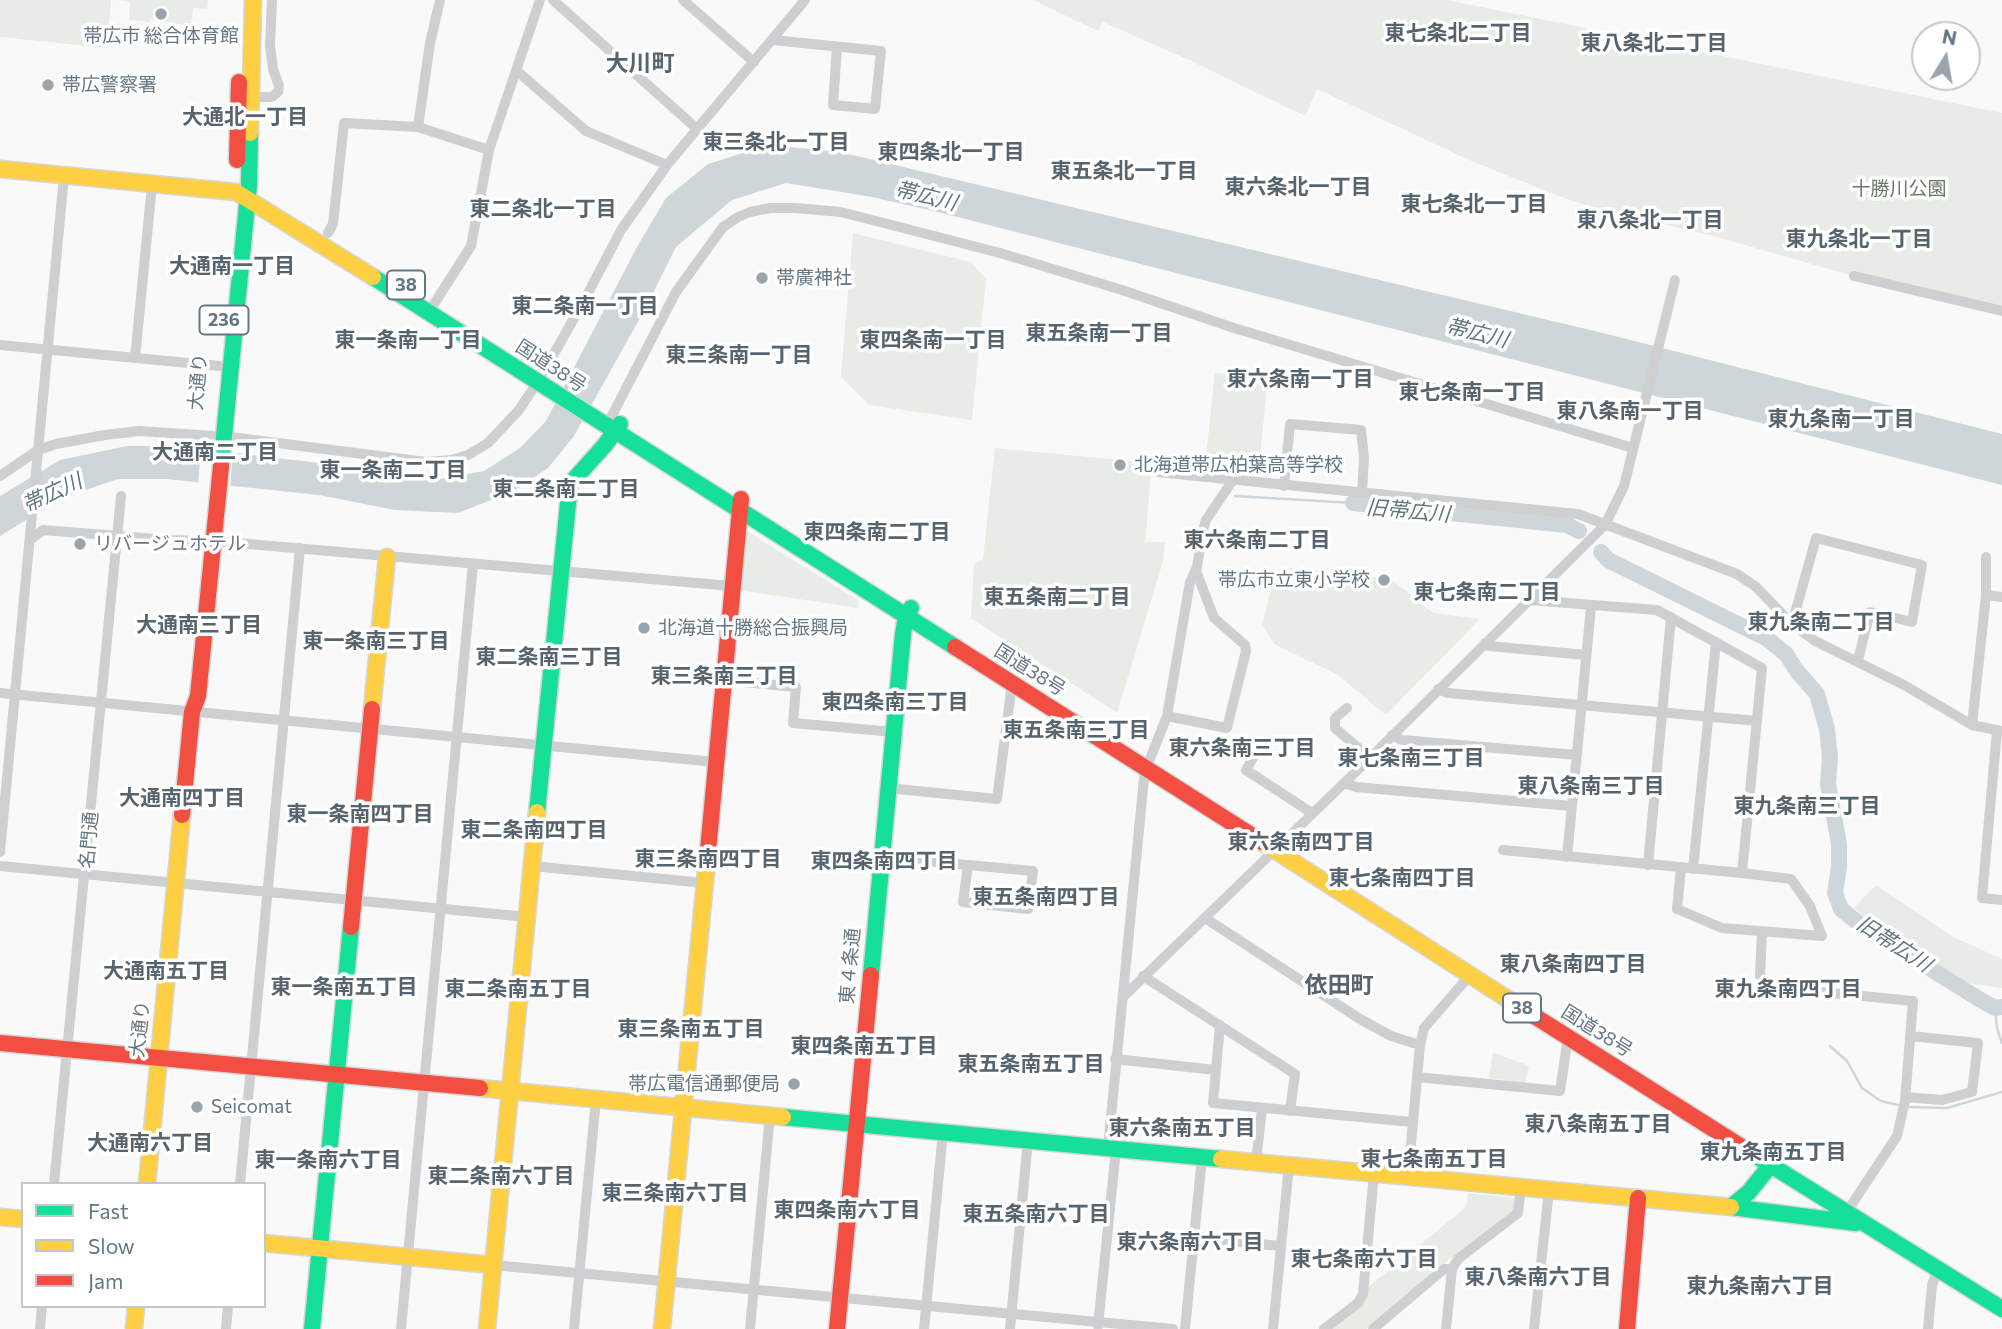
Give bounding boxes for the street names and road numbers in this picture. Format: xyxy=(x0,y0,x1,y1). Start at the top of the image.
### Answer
road number: 38 xyxy=(387,270,425,300)
road number: 236 xyxy=(200,306,248,334)
street label: 国道38号 xyxy=(512,335,590,397)
street label: 大通り xyxy=(184,353,212,411)
street label: 国道38号 xyxy=(990,639,1070,701)
street label: 名門通 xyxy=(75,811,103,869)
street label: 東４条通 xyxy=(835,927,865,1005)
road number: 38 xyxy=(1503,993,1541,1023)
street label: 大通り xyxy=(126,999,154,1059)
street label: 国道38号 xyxy=(1557,1000,1637,1062)

